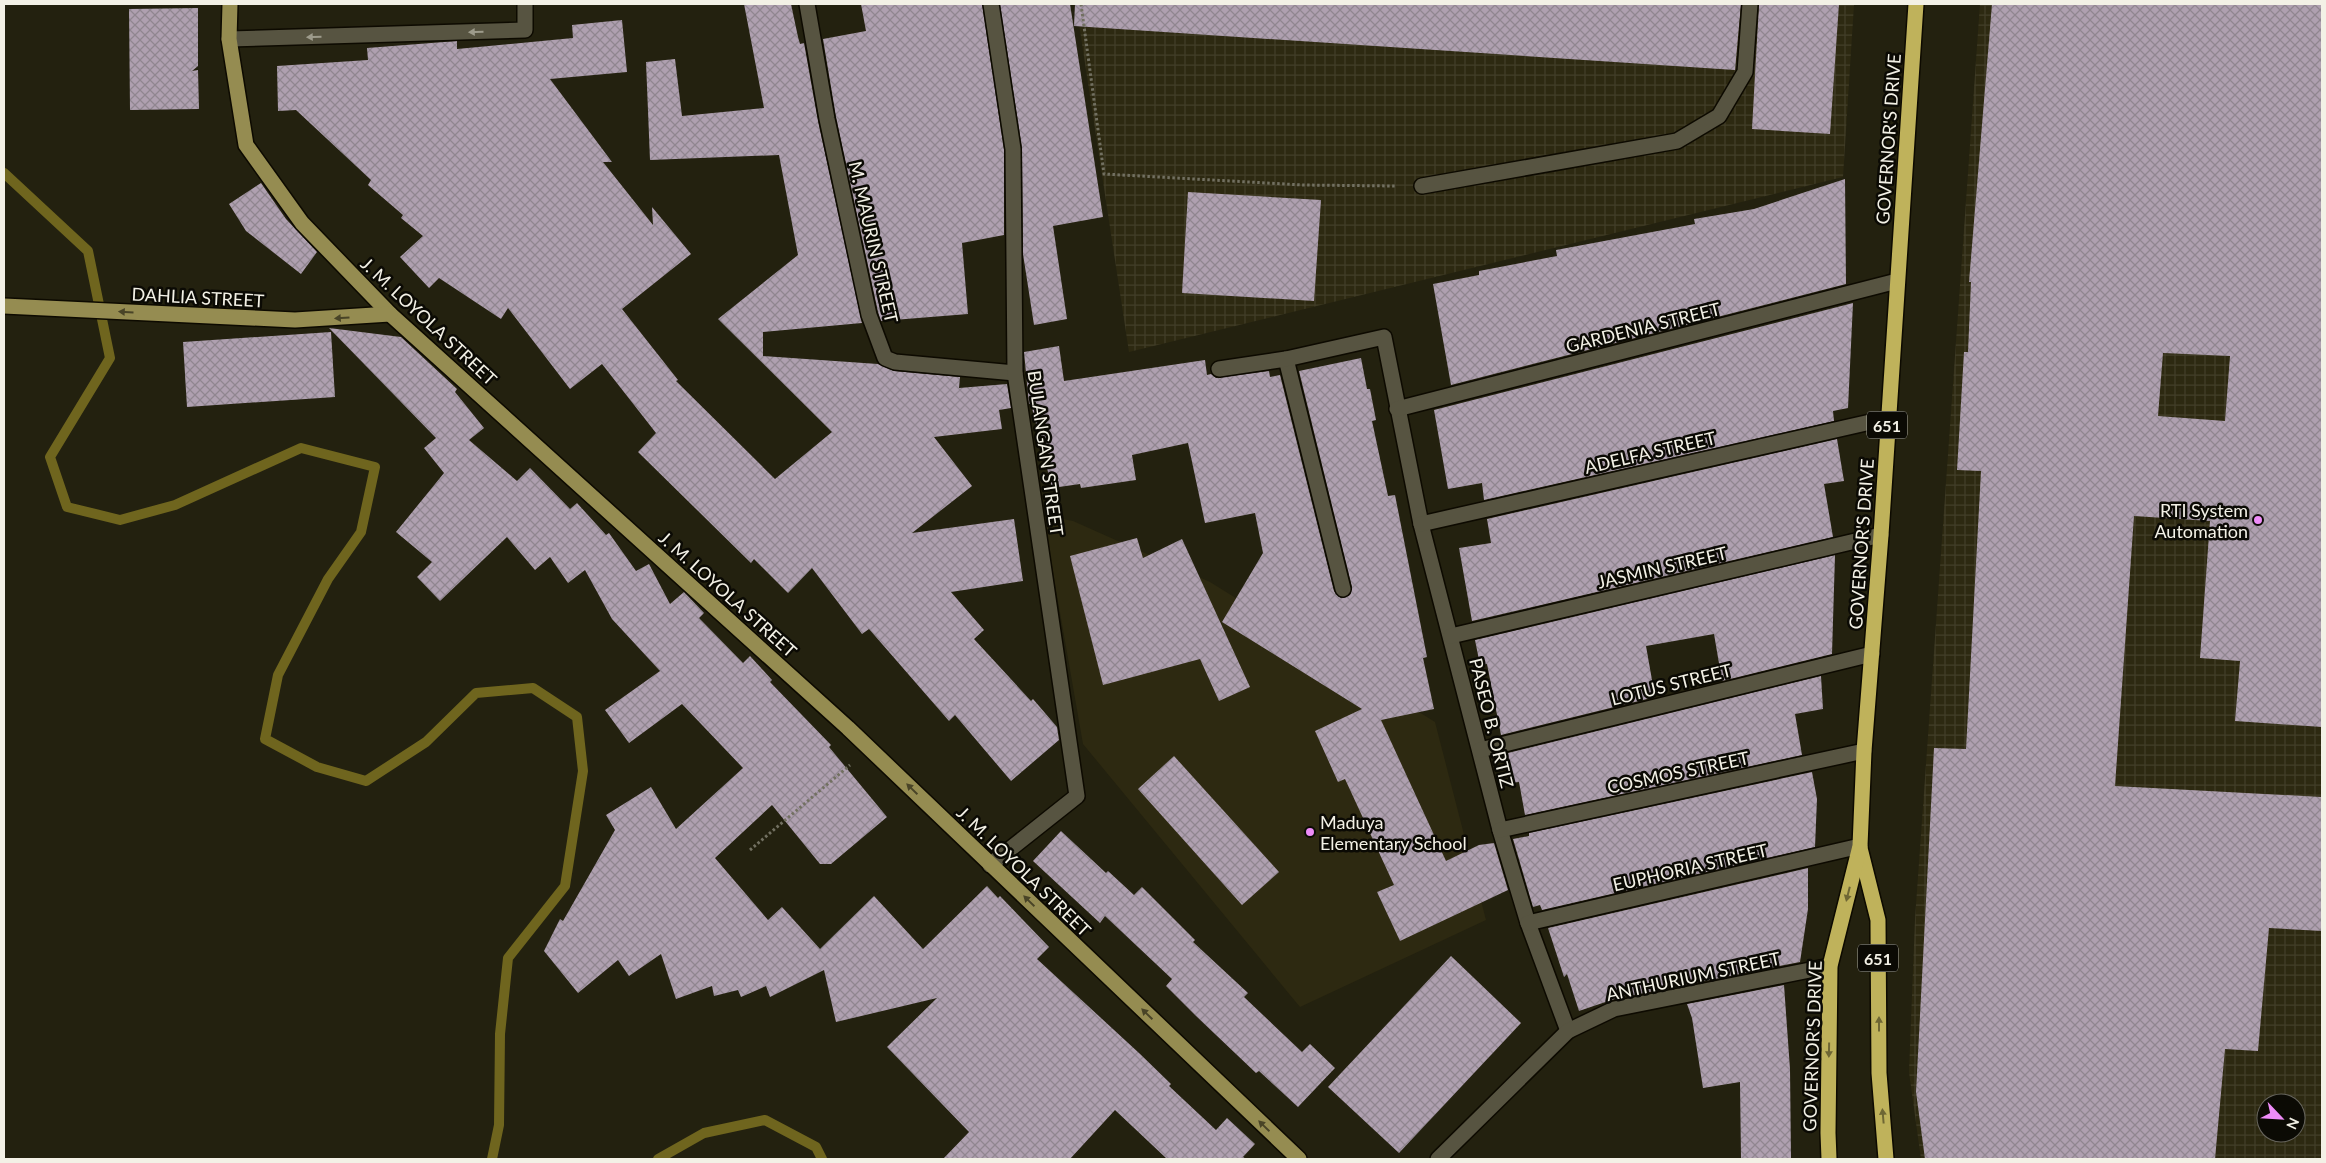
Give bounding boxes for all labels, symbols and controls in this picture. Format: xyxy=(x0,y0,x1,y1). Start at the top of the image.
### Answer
one-way arrow xyxy=(468,28,484,36)
one-way arrow xyxy=(306,33,322,41)
street label: GOVERNOR'S DRIVE xyxy=(1871,53,1905,225)
street label: M. MAURIN STREET xyxy=(845,159,903,325)
street label: J. M. LOYOLA STREET xyxy=(357,252,502,390)
street label: DAHLIA STREET xyxy=(131,283,265,311)
street label: GARDENIA STREET xyxy=(1563,297,1723,357)
one-way arrow xyxy=(118,307,134,315)
one-way arrow xyxy=(333,315,349,323)
street label: BULANGAN STREET xyxy=(1024,369,1069,537)
road number: 651 xyxy=(1867,412,1907,438)
street label: ADELFA STREET xyxy=(1582,426,1718,478)
street label: GOVERNOR'S DRIVE xyxy=(1844,458,1878,630)
place label: RTI System Automation xyxy=(2154,499,2248,542)
marker: RTI System Automation xyxy=(2252,514,2264,526)
street label: J. M. LOYOLA STREET xyxy=(655,526,802,662)
street label: JASMIN STREET xyxy=(1595,541,1729,593)
street label: PASEO B. ORTIZ xyxy=(1465,656,1519,790)
street label: LOTUS STREET xyxy=(1608,658,1734,710)
street label: COSMOS STREET xyxy=(1605,746,1751,798)
one-way arrow xyxy=(906,783,918,795)
street label: J. M. LOYOLA STREET xyxy=(952,801,1096,941)
place label: Maduya Elementary School xyxy=(1320,811,1467,854)
marker: Maduya Elementary School xyxy=(1304,826,1316,838)
street label: EUPHORIA STREET xyxy=(1610,838,1770,896)
one-way arrow xyxy=(1844,886,1852,901)
one-way arrow xyxy=(1023,895,1035,907)
road number: 651 xyxy=(1858,944,1898,971)
street label: ANTHURIUM STREET xyxy=(1604,947,1782,1005)
street label: GOVERNOR'S DRIVE xyxy=(1798,960,1826,1132)
one-way arrow xyxy=(1141,1008,1153,1020)
one-way arrow xyxy=(1875,1016,1883,1032)
one-way arrow xyxy=(1825,1042,1833,1058)
north arrow xyxy=(2256,1093,2306,1143)
one-way arrow xyxy=(1878,1108,1886,1124)
text: N xyxy=(2283,1115,2303,1132)
one-way arrow xyxy=(1259,1120,1271,1132)

